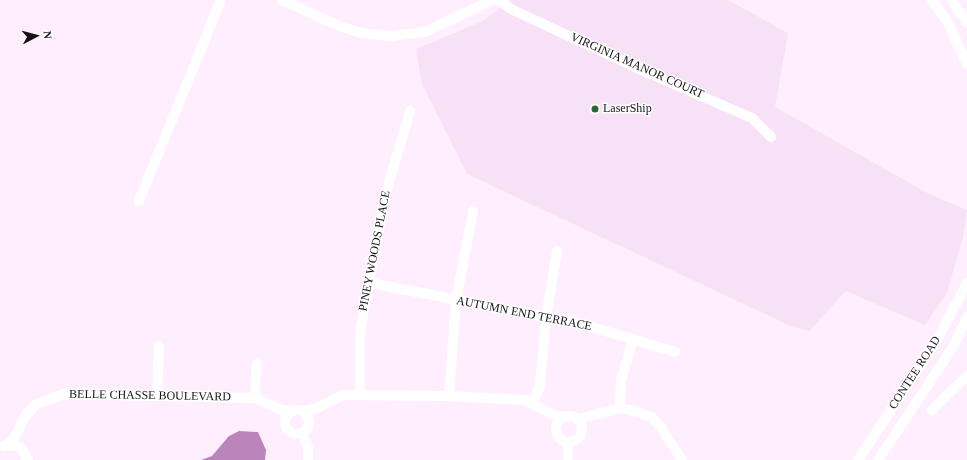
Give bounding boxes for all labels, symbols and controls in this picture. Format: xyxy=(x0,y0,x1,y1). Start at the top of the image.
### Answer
north arrow xyxy=(16,16,56,56)
text: N xyxy=(42,30,54,39)
street label: VIRGINIA MANOR COURT xyxy=(568,30,706,102)
place label: LaserShip xyxy=(603,102,652,116)
marker: LaserShip xyxy=(590,104,600,114)
street label: PINEY WOODS PLACE xyxy=(356,189,394,313)
street label: AUTUMN END TERRACE xyxy=(455,294,593,334)
street label: CONTEE ROAD xyxy=(886,334,944,412)
street label: BELLE CHASSE BOULEVARD xyxy=(69,387,231,405)

